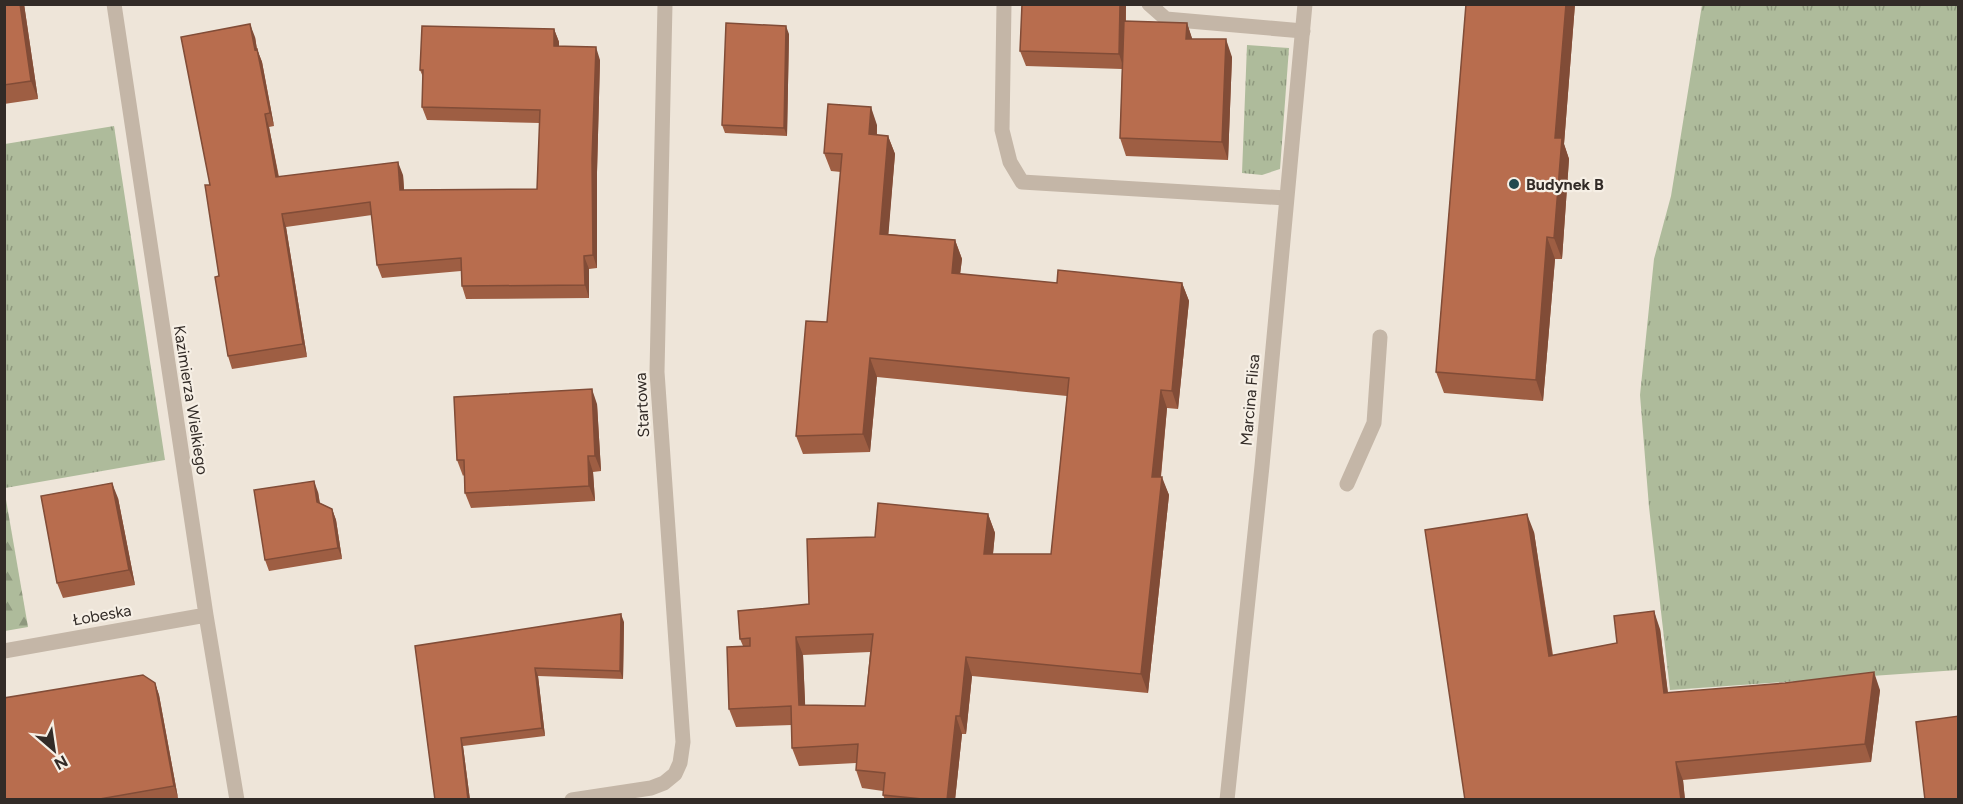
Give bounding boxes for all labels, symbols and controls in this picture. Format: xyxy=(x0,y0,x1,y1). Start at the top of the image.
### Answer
place label: Budynek B xyxy=(1526,175,1604,194)
marker: Budynek B xyxy=(1507,177,1521,191)
street label: Kazimierza Wielkiego xyxy=(170,324,212,476)
street label: Marcina Flisa xyxy=(1237,353,1263,447)
street label: Startowa xyxy=(631,372,653,438)
street label: Łobeska xyxy=(71,601,133,629)
north arrow xyxy=(24,720,84,780)
text: N xyxy=(51,751,71,774)

